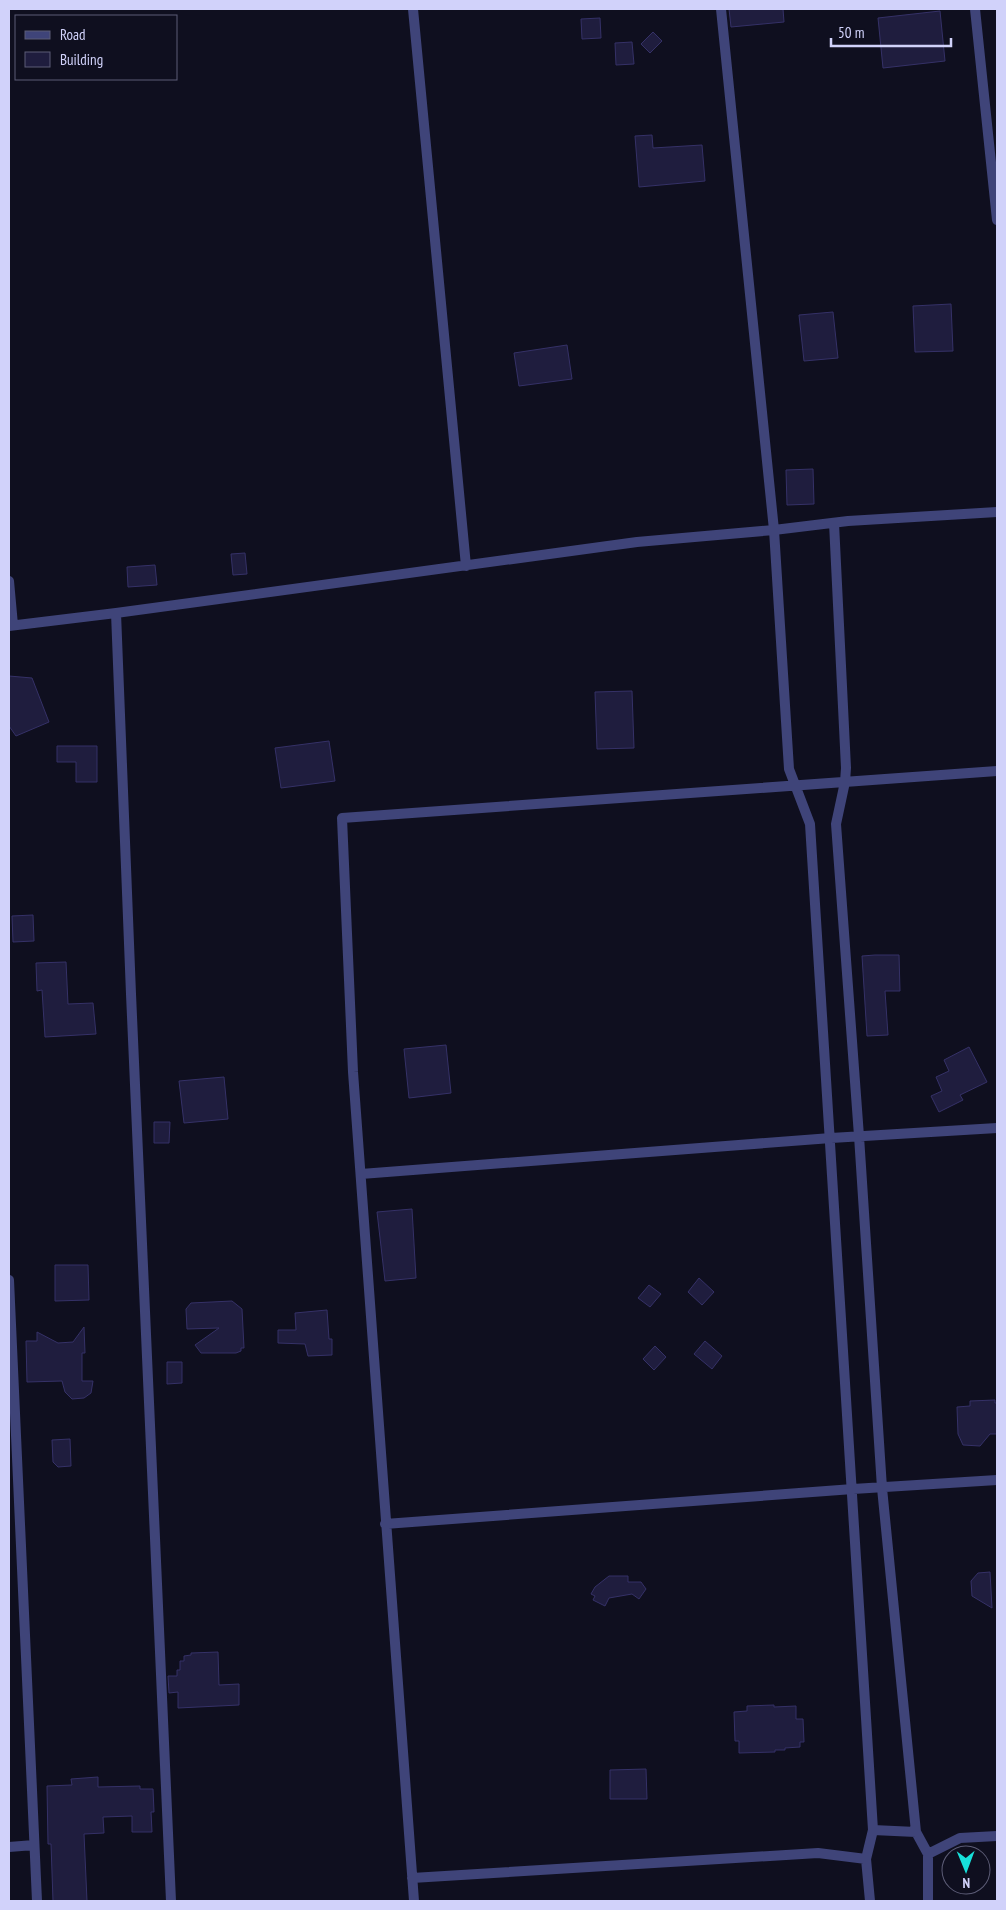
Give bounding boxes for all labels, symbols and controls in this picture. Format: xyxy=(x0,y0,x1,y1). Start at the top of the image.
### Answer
legend xyxy=(15,15,178,80)
scale bar xyxy=(831,15,951,47)
text: 50 m xyxy=(838,23,864,42)
text: Road xyxy=(60,25,86,44)
text: Building xyxy=(60,50,103,69)
north arrow xyxy=(941,1845,991,1895)
text: N xyxy=(962,1874,970,1892)

